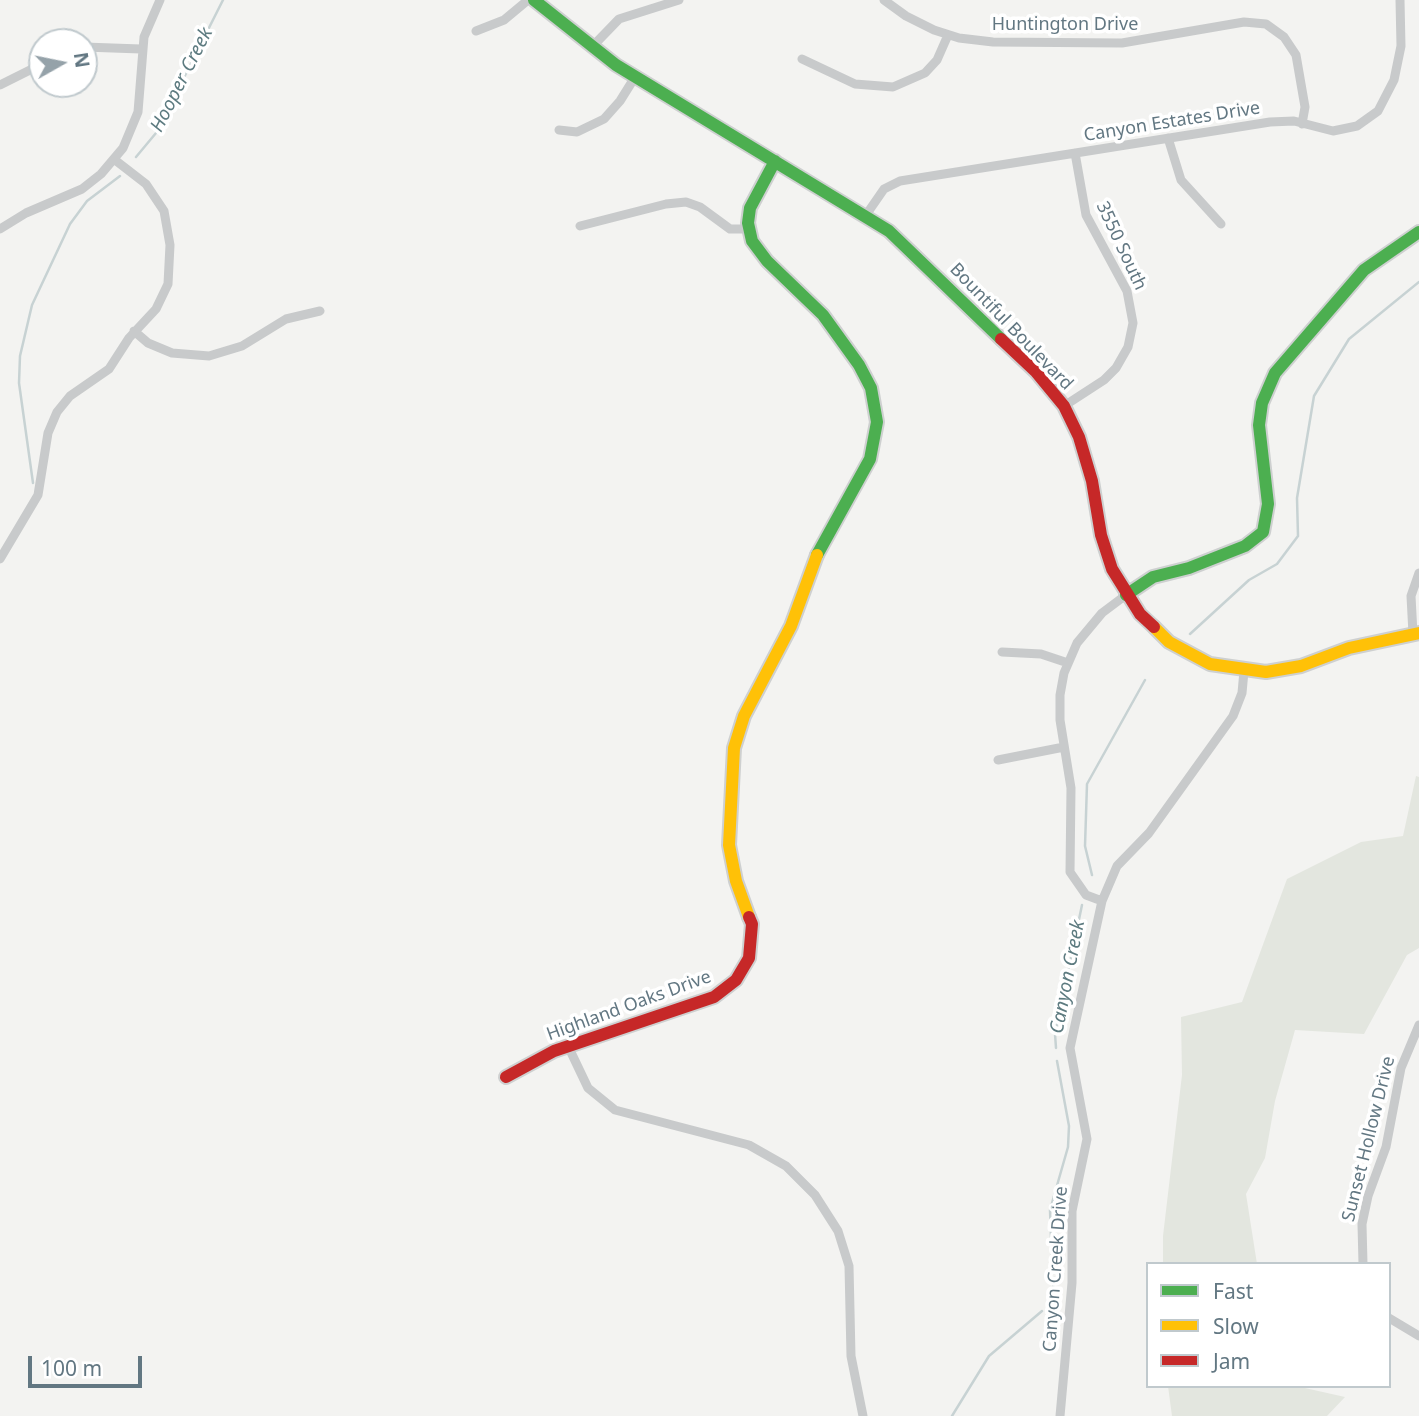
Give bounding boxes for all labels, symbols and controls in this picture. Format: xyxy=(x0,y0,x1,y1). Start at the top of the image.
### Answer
street label: Huntington Drive xyxy=(992,14,1138,36)
water label: Hooper Creek xyxy=(146,24,218,136)
north arrow xyxy=(28,28,98,98)
text: N xyxy=(68,50,96,70)
street label: Canyon Estates Drive xyxy=(1082,97,1262,147)
street label: 3550 South xyxy=(1091,198,1151,294)
street label: Bountiful Boulevard xyxy=(945,259,1077,395)
water label: Canyon Creek xyxy=(1046,918,1090,1036)
street label: Highland Oaks Drive xyxy=(544,966,714,1046)
street label: Sunset Hollow Drive xyxy=(1338,1054,1400,1224)
street label: Canyon Creek Drive xyxy=(1039,1185,1073,1353)
legend xyxy=(1146,1262,1391,1388)
text: Fast xyxy=(1213,1277,1253,1305)
text: Slow xyxy=(1213,1312,1259,1340)
scale bar xyxy=(32,1342,145,1386)
text: Jam xyxy=(1213,1347,1250,1375)
text: 100 m xyxy=(41,1354,102,1382)

